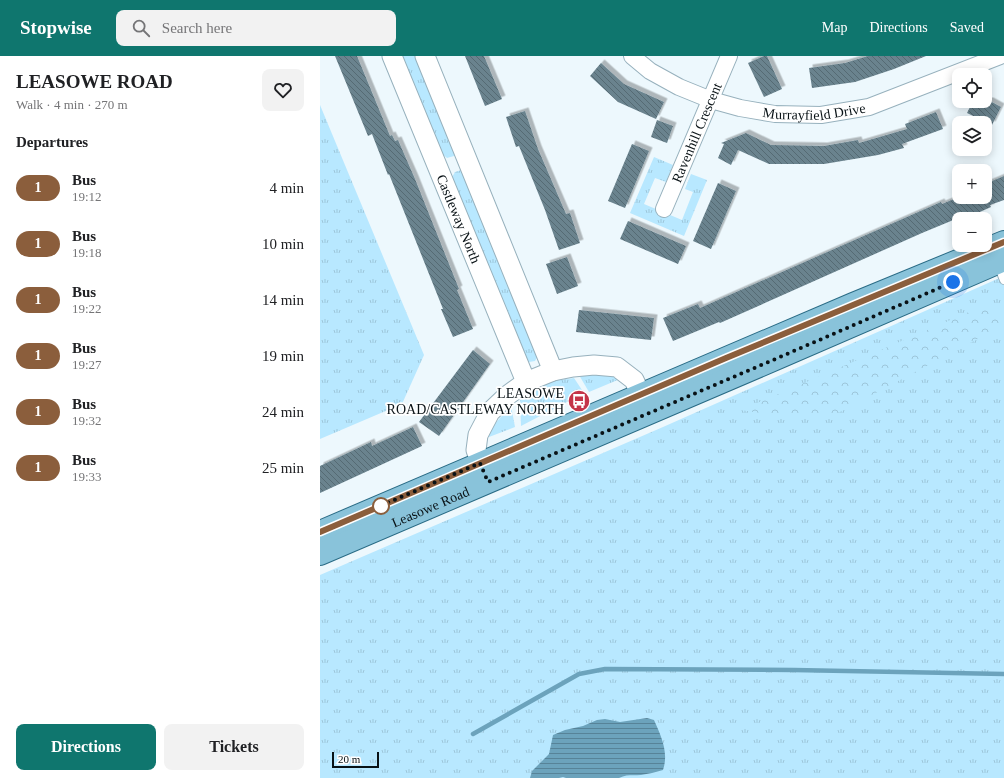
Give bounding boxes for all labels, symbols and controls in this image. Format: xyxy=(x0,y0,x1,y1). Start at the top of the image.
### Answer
search box xyxy=(116,10,396,46)
text: Stopwise xyxy=(20,17,92,38)
icon: search xyxy=(130,17,152,39)
text: Search here xyxy=(162,20,232,36)
text: Map xyxy=(822,20,847,35)
text: Directions xyxy=(869,20,928,35)
text: Saved xyxy=(950,20,984,35)
map controls xyxy=(952,68,992,252)
button: locate xyxy=(952,68,992,108)
button: heart xyxy=(262,69,304,111)
text: LEASOWE ROAD xyxy=(16,71,173,92)
street label: Ravenhill Crescent xyxy=(669,80,724,185)
text: Walk · 4 min · 270 m xyxy=(16,97,128,112)
street label: Murrayfield Drive xyxy=(762,100,866,123)
button: layers xyxy=(952,116,992,156)
text: Departures xyxy=(16,134,88,150)
button: + xyxy=(952,164,992,204)
text: Bus xyxy=(72,172,96,188)
street label: Castleway North xyxy=(434,172,484,265)
text: 1 xyxy=(35,180,42,195)
text: 4 min xyxy=(269,180,304,196)
text: 19:12 xyxy=(72,189,102,204)
button: − xyxy=(952,212,992,252)
text: Bus xyxy=(72,228,96,244)
text: 1 xyxy=(35,236,42,251)
text: 10 min xyxy=(262,236,304,252)
text: 19:18 xyxy=(72,245,102,260)
your location xyxy=(943,272,963,292)
text: Bus xyxy=(72,284,96,300)
text: 1 xyxy=(35,292,42,307)
text: 14 min xyxy=(262,292,304,308)
text: 19:22 xyxy=(72,301,102,316)
text: Bus xyxy=(72,340,96,356)
text: 1 xyxy=(35,348,42,363)
text: 19 min xyxy=(262,348,304,364)
text: 19:27 xyxy=(72,357,102,372)
place label: LEASOWE ROAD/CASTLEWAY NORTH xyxy=(387,386,564,417)
bus stop icon: LEASOWE ROAD/CASTLEWAY NORTH xyxy=(566,388,592,414)
text: Bus xyxy=(72,396,96,412)
text: 1 xyxy=(35,404,42,419)
text: 24 min xyxy=(262,404,304,420)
text: 19:32 xyxy=(72,413,102,428)
text: Bus xyxy=(72,452,96,468)
text: 1 xyxy=(35,460,42,475)
text: 25 min xyxy=(262,460,304,476)
text: 19:33 xyxy=(72,469,102,484)
street label: Leasowe Road xyxy=(389,484,471,530)
unlabelled marker xyxy=(372,497,390,515)
button: Directions xyxy=(16,724,156,770)
button: Tickets xyxy=(164,724,304,770)
scale bar xyxy=(332,750,379,769)
text: 20 m xyxy=(338,753,360,765)

